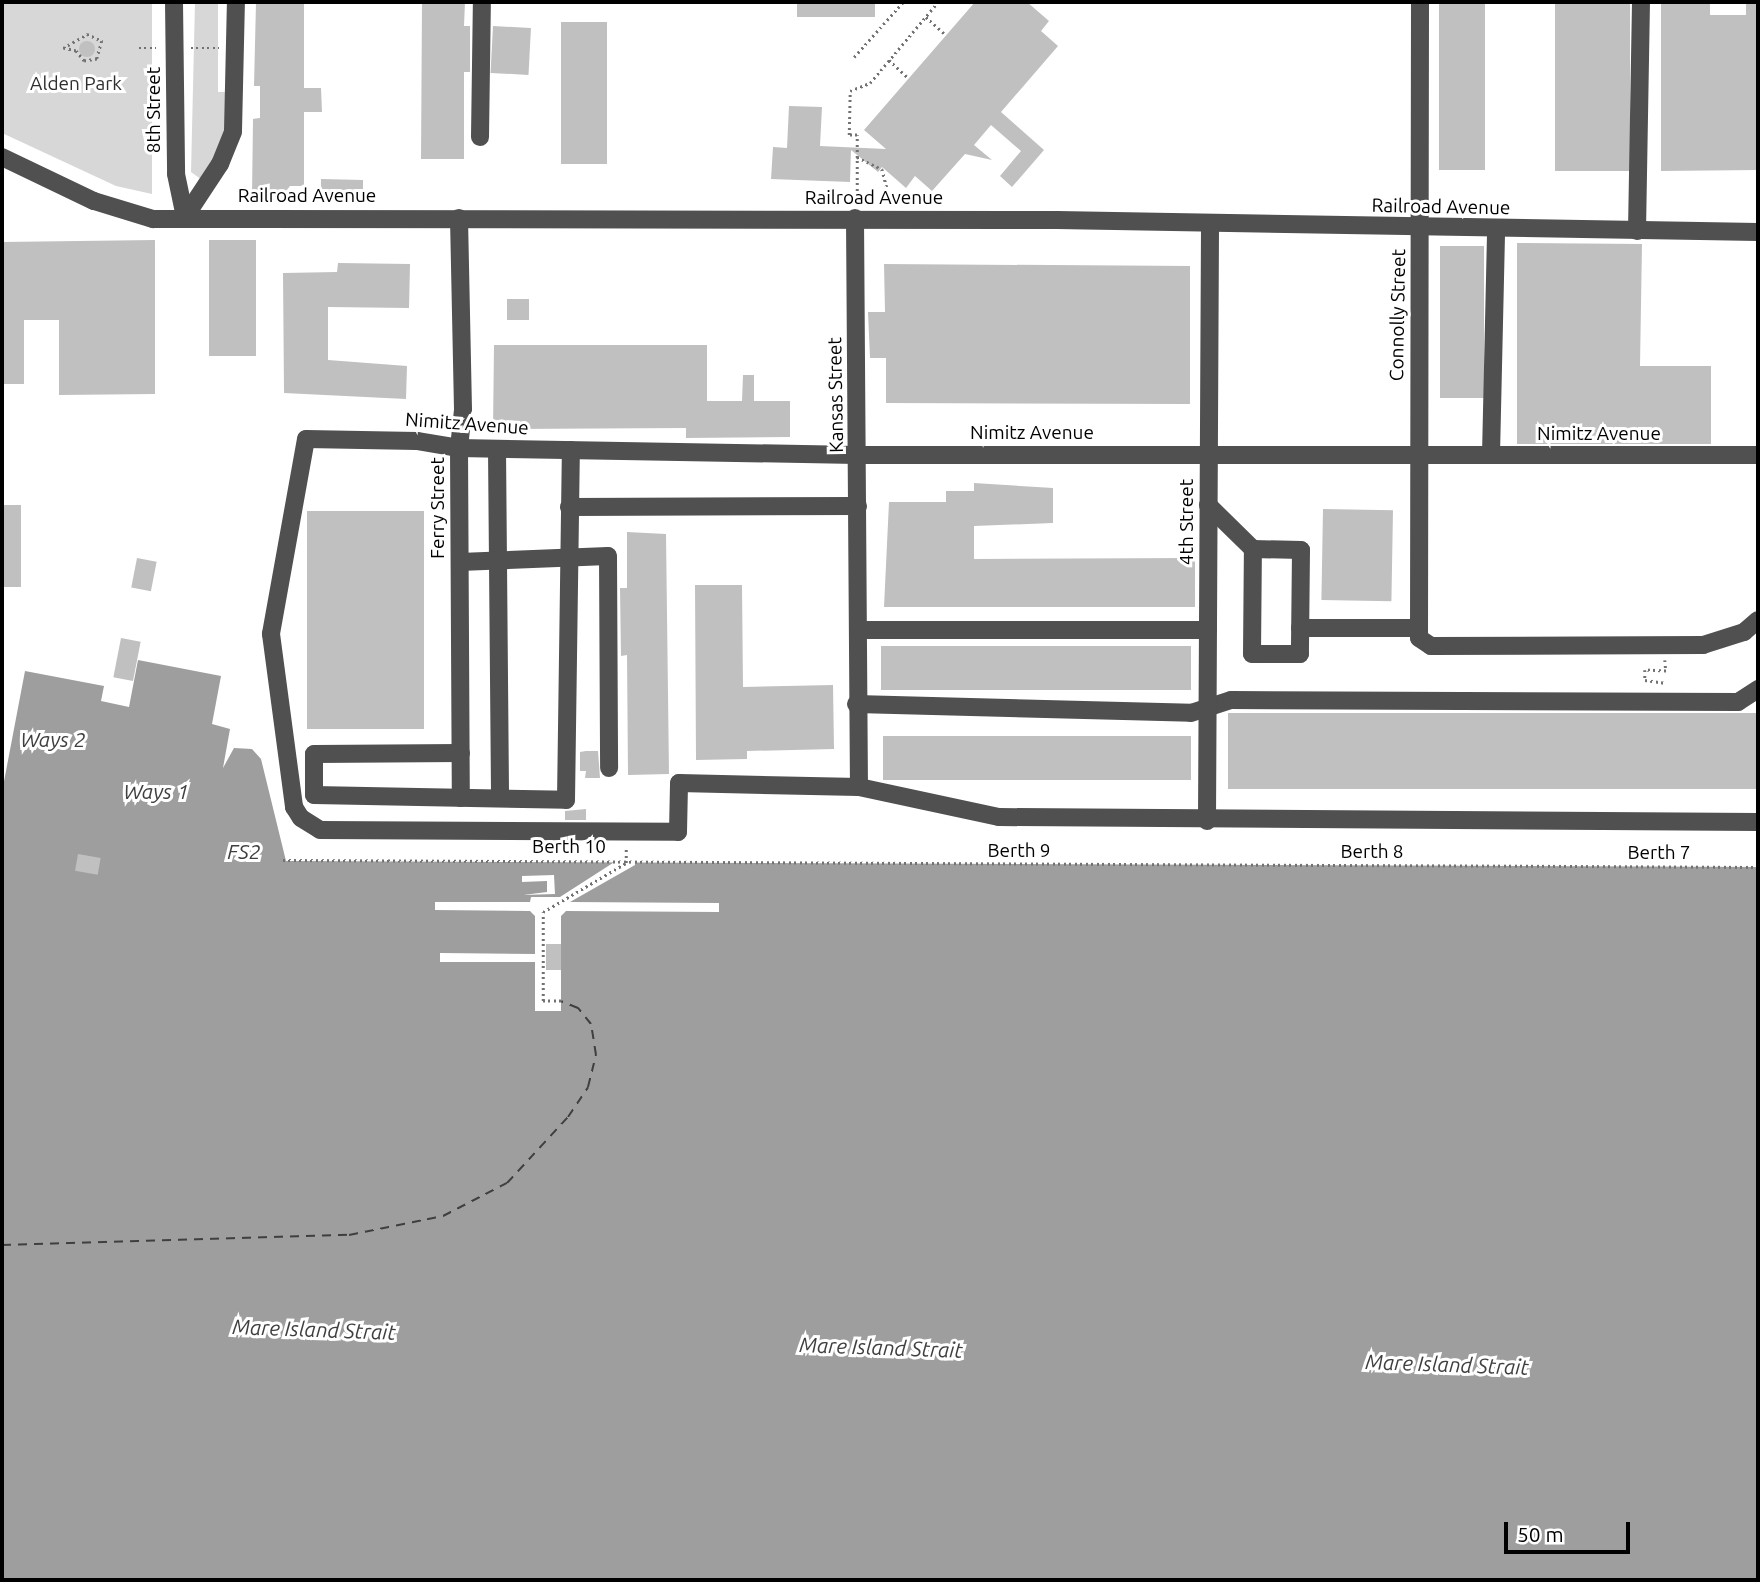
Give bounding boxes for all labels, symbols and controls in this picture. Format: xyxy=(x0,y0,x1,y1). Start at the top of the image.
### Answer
street label: 8th Street xyxy=(143,67,165,153)
park label: Alden Park xyxy=(30,73,122,95)
street label: Railroad Avenue xyxy=(238,185,376,207)
street label: Railroad Avenue xyxy=(805,187,943,209)
street label: Railroad Avenue xyxy=(1371,194,1511,220)
street label: Connolly Street xyxy=(1385,249,1411,381)
street label: Kansas Street xyxy=(824,337,848,453)
street label: Nimitz Avenue xyxy=(404,408,530,440)
street label: Nimitz Avenue xyxy=(970,422,1094,444)
street label: Nimitz Avenue xyxy=(1537,423,1661,445)
street label: Ferry Street xyxy=(427,457,449,559)
street label: 4th Street xyxy=(1176,479,1198,565)
water label: Ways 2 xyxy=(20,726,86,752)
water label: Ways 1 xyxy=(123,778,189,804)
street label: Berth 10 xyxy=(532,836,606,858)
water label: FS2 xyxy=(227,838,261,864)
street label: Berth 9 xyxy=(987,840,1051,862)
street label: Berth 8 xyxy=(1340,841,1404,863)
street label: Berth 7 xyxy=(1627,842,1691,864)
water label: Mare Island Strait xyxy=(232,1314,396,1344)
water label: Mare Island Strait xyxy=(799,1332,963,1362)
water label: Mare Island Strait xyxy=(1365,1349,1529,1379)
scale bar xyxy=(1508,1508,1634,1552)
text: 50 m xyxy=(1517,1522,1564,1546)

